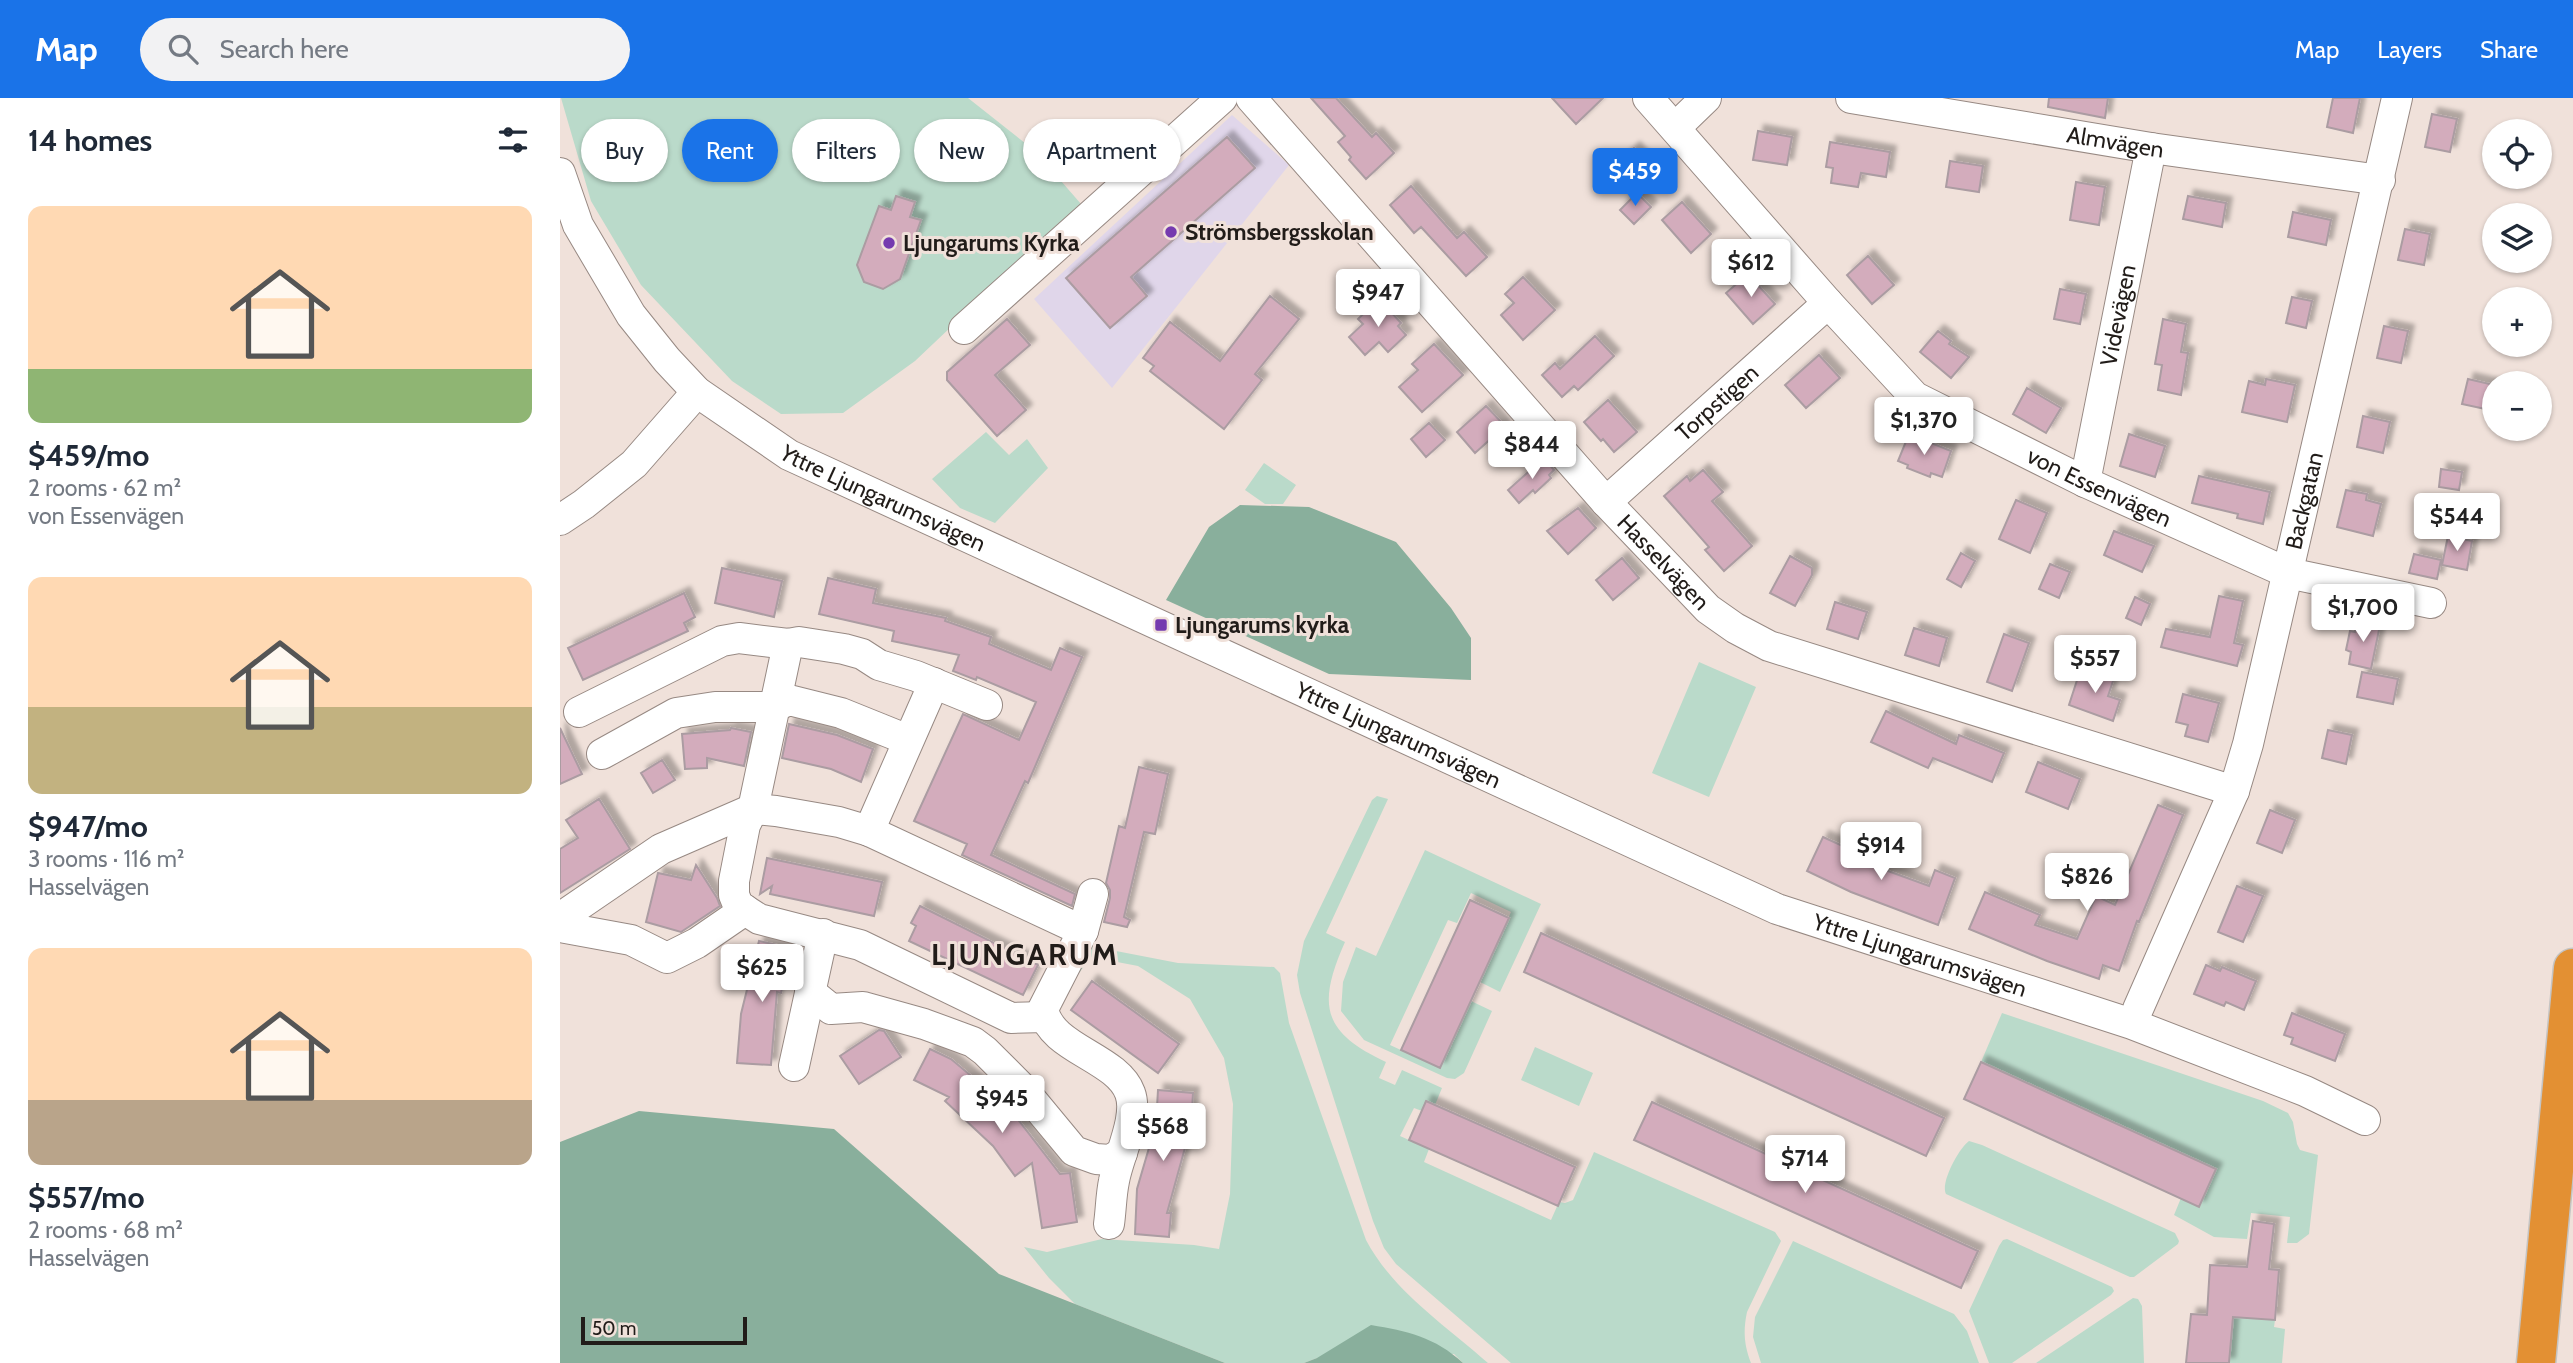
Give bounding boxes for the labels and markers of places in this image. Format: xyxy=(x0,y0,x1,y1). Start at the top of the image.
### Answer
pin: $459 xyxy=(1594,148,1676,208)
place label: Strömsbergsskolan xyxy=(1185,218,1374,246)
marker: Strömsbergsskolan xyxy=(1163,224,1179,240)
place label: Ljungarums Kyrka xyxy=(903,229,1080,257)
marker: Ljungarums Kyrka xyxy=(881,235,897,251)
pin: $612 xyxy=(1710,240,1792,299)
pin: $947 xyxy=(1337,270,1419,329)
pin: $1,370 xyxy=(1867,398,1981,457)
pin: $844 xyxy=(1491,422,1573,481)
pin: $544 xyxy=(2416,494,2498,553)
pin: $1,700 xyxy=(2306,584,2420,644)
place label: Ljungarums kyrka xyxy=(1175,611,1350,639)
marker: Ljungarums kyrka xyxy=(1153,617,1169,633)
pin: $557 xyxy=(2054,636,2136,695)
pin: $914 xyxy=(1840,822,1922,882)
pin: $826 xyxy=(2046,854,2128,913)
pin: $625 xyxy=(721,944,803,1004)
pin: $945 xyxy=(961,1076,1043,1135)
pin: $568 xyxy=(1122,1104,1204,1163)
pin: $714 xyxy=(1764,1136,1846,1195)

